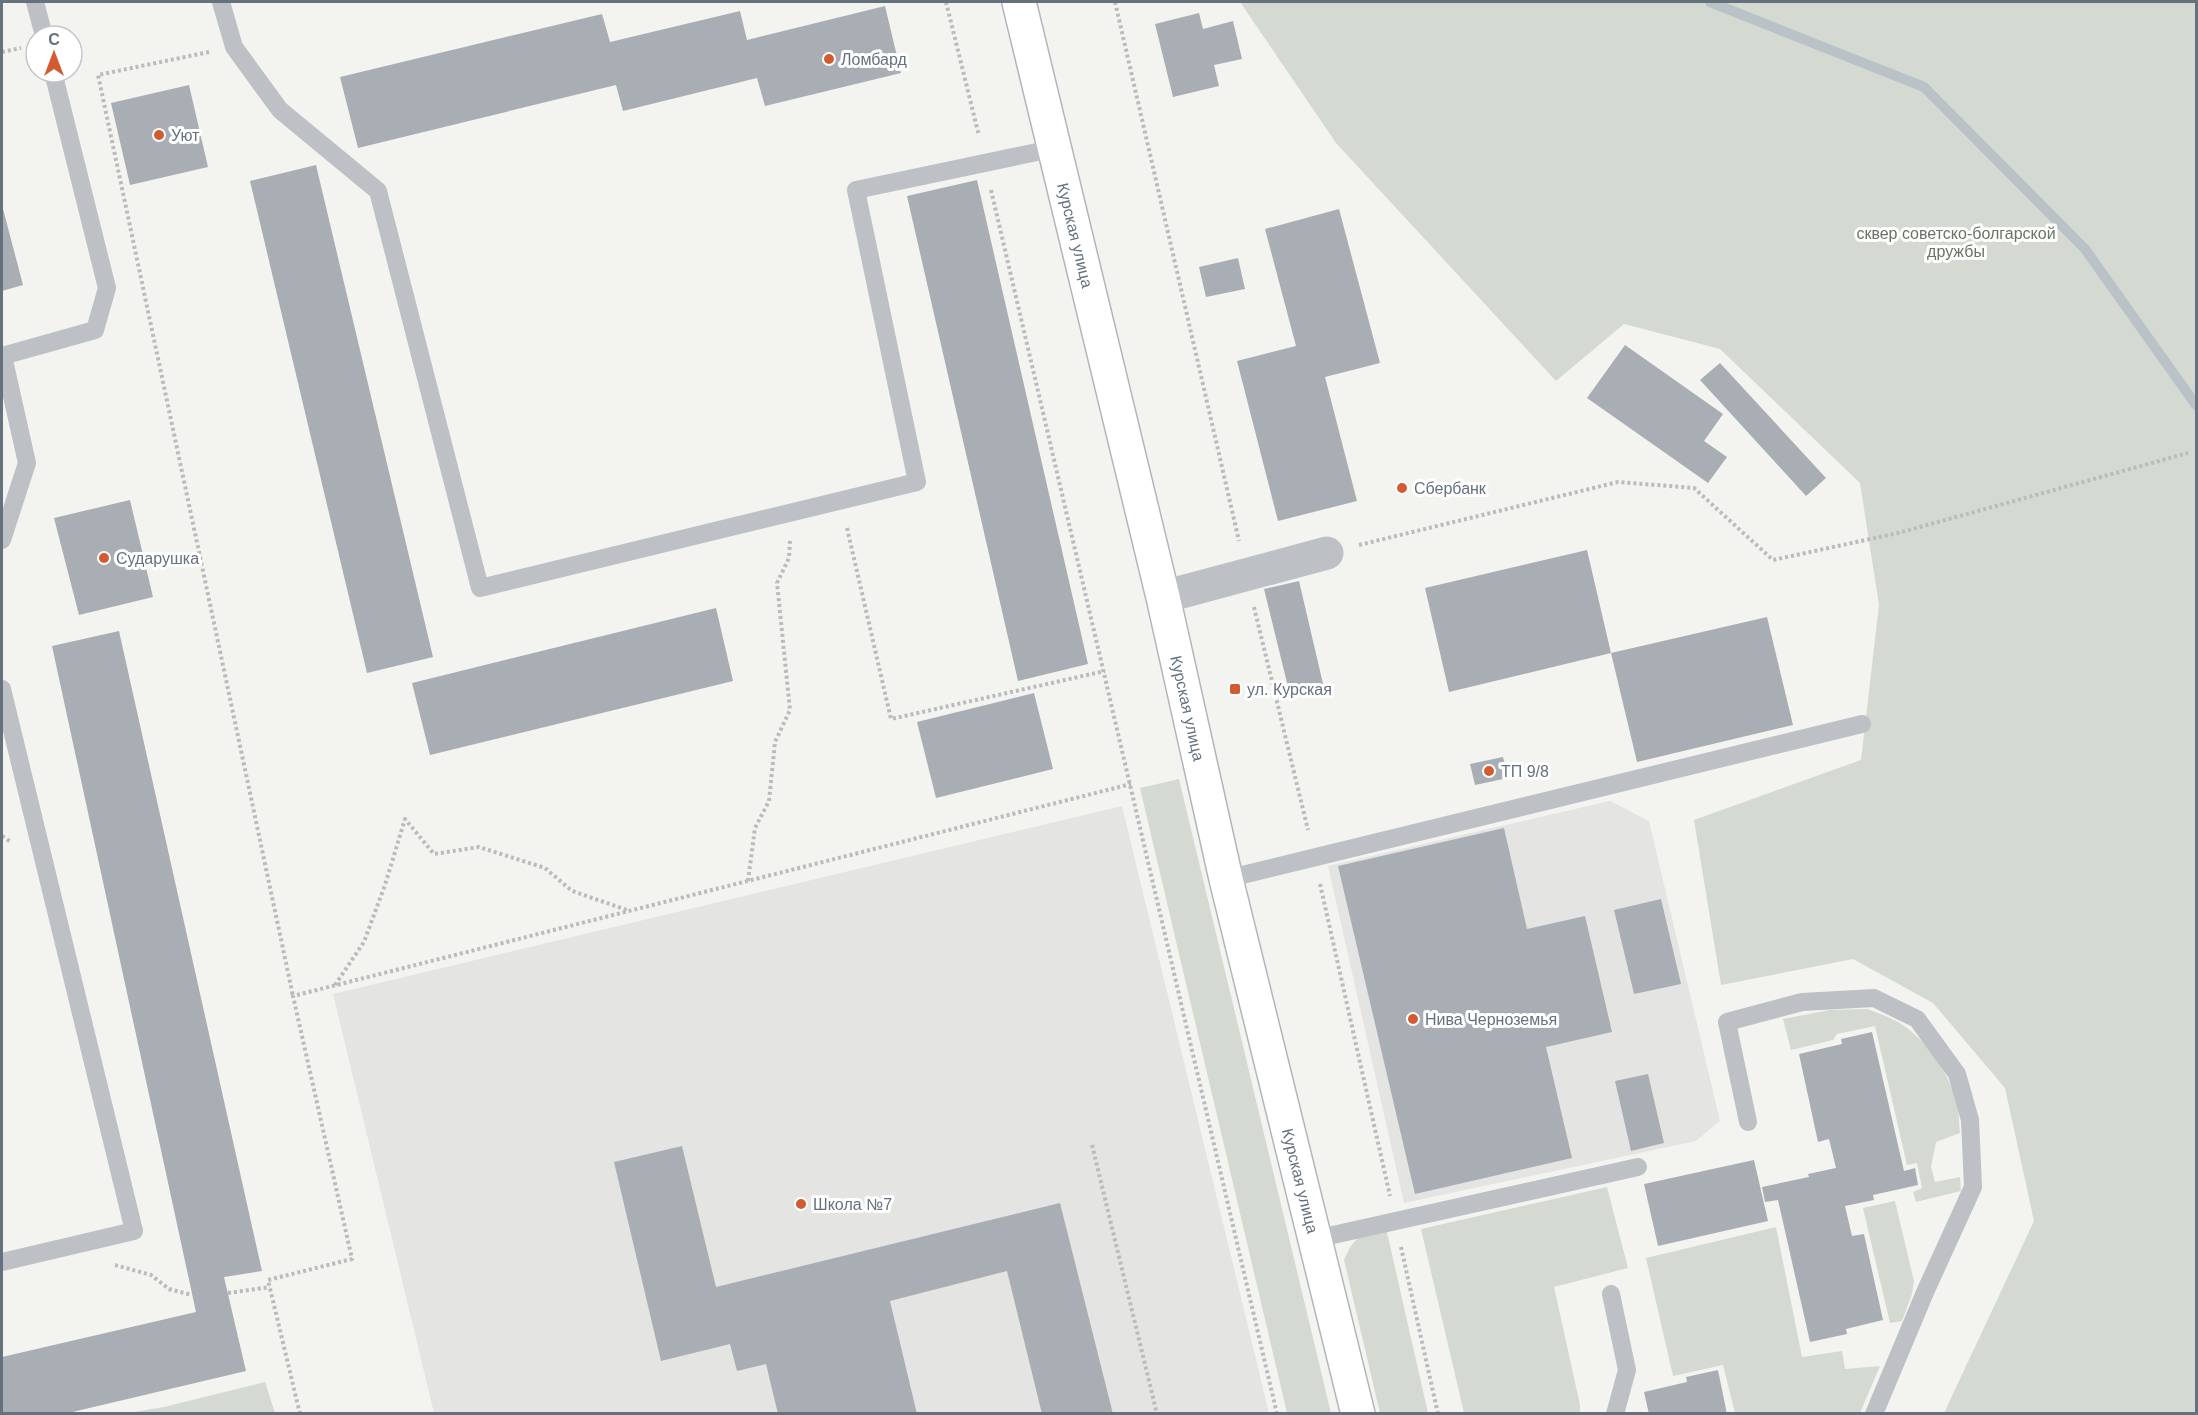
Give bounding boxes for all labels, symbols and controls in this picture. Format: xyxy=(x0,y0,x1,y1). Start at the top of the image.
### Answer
north arrow xyxy=(24,24,84,84)
text: С xyxy=(48,31,60,48)
place label: Ломбард xyxy=(841,51,907,68)
marker: Ломбард xyxy=(822,52,836,66)
place label: Уют xyxy=(171,127,200,144)
marker: Уют xyxy=(152,128,166,142)
street label: Курская улица xyxy=(1055,181,1096,290)
park label: сквер советско-болгарской дружбы xyxy=(1856,225,2056,260)
place label: Сбербанк xyxy=(1414,480,1487,497)
marker: Сбербанк xyxy=(1395,481,1409,495)
place label: Сударушка xyxy=(116,550,199,567)
marker: Сударушка xyxy=(97,551,111,565)
street label: Курская улица xyxy=(1168,654,1208,762)
place label: ул. Курская xyxy=(1247,681,1332,698)
marker: ул. Курская xyxy=(1228,682,1242,696)
place label: ТП 9/8 xyxy=(1501,763,1549,780)
marker: ТП 9/8 xyxy=(1482,764,1496,778)
place label: Нива Черноземья xyxy=(1425,1011,1557,1028)
marker: Нива Черноземья xyxy=(1406,1012,1420,1026)
street label: Курская улица xyxy=(1279,1127,1322,1235)
place label: Школа №7 xyxy=(813,1196,892,1213)
marker: Школа №7 xyxy=(794,1197,808,1211)

